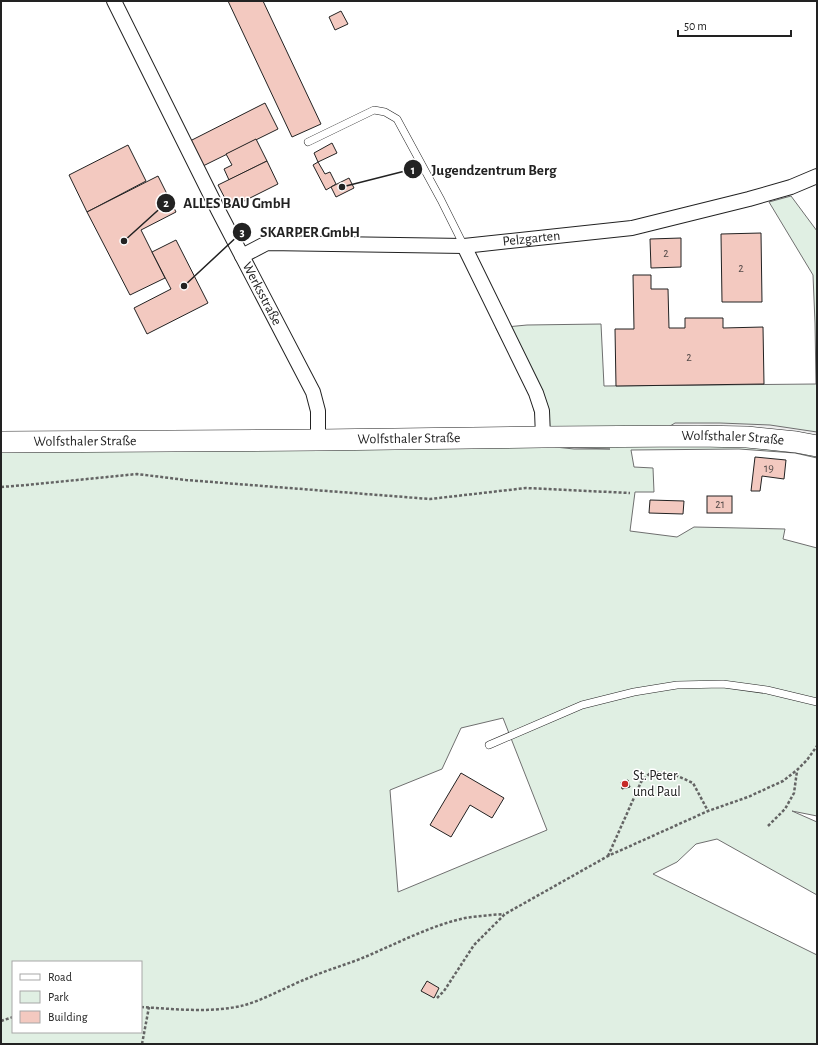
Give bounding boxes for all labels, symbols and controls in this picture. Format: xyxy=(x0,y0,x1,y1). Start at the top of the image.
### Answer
scale bar xyxy=(678,12,791,38)
text: 50 m xyxy=(684,20,707,32)
callout: Jugendzentrum Berg xyxy=(403,156,564,183)
text: Jugendzentrum Berg xyxy=(431,163,557,178)
text: 1 xyxy=(411,164,415,176)
callout: ALLES BAU GmbH xyxy=(156,189,299,216)
text: ALLES BAU GmbH xyxy=(183,196,291,211)
text: 2 xyxy=(163,197,169,209)
callout: SKARPER GmbH xyxy=(232,218,367,245)
text: SKARPER GmbH xyxy=(260,225,360,240)
text: 3 xyxy=(239,226,245,238)
street label: Pelzgarten xyxy=(502,229,561,249)
house number: 2 xyxy=(663,247,669,259)
street label: Werksstraße xyxy=(240,260,284,328)
house number: 2 xyxy=(738,262,744,274)
house number: 2 xyxy=(686,351,692,363)
street label: Wolfsthaler Straße xyxy=(682,429,785,448)
street label: Wolfsthaler Straße xyxy=(357,431,460,446)
street label: Wolfsthaler Straße xyxy=(34,434,136,449)
house number: 19 xyxy=(764,462,774,474)
house number: 21 xyxy=(715,498,725,510)
place label: St. Peter und Paul xyxy=(633,769,681,799)
marker: St. Peter und Paul xyxy=(620,779,630,789)
legend xyxy=(12,961,142,1033)
text: Road xyxy=(48,971,72,983)
text: Park xyxy=(48,991,69,1003)
text: Building xyxy=(48,1011,88,1023)

